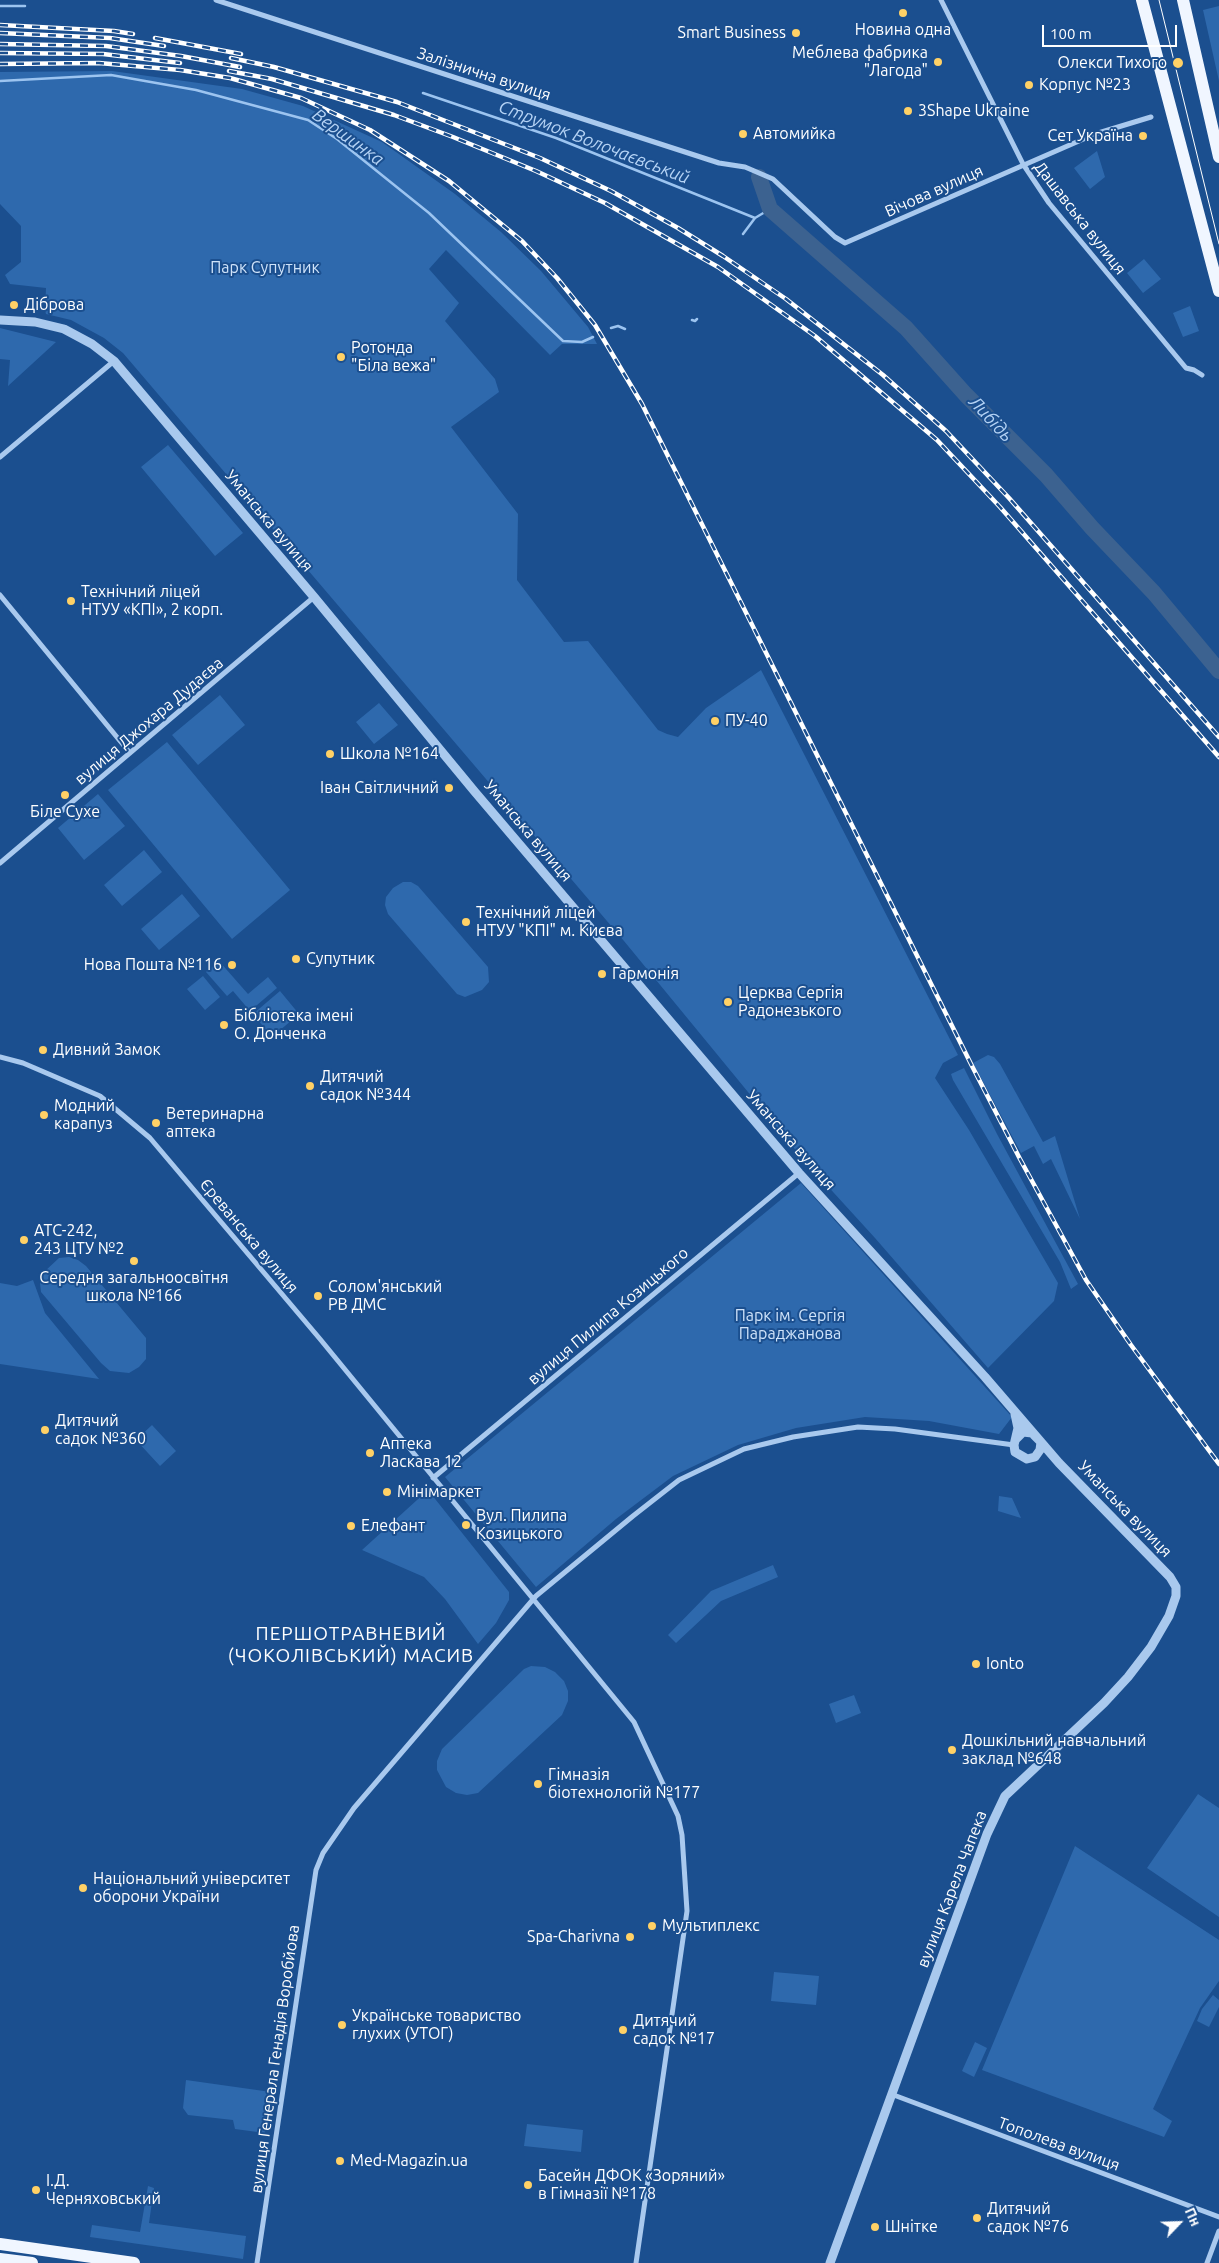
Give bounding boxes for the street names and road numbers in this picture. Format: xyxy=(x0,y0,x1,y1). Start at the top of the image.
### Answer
street label: Залізнична вулиця xyxy=(415,43,553,105)
street label: Дашавська вулиця xyxy=(1030,158,1130,278)
street label: Вічова вулиця xyxy=(882,161,986,221)
street label: Уманська вулиця xyxy=(221,466,317,576)
street label: вулиця Джохара Дудаєва xyxy=(71,653,227,789)
street label: Уманська вулиця xyxy=(480,776,576,886)
street label: Уманська вулиця xyxy=(742,1086,840,1194)
street label: Єреванська вулиця xyxy=(196,1175,302,1297)
street label: вулиця Пилипа Козицького xyxy=(524,1243,692,1389)
street label: Уманська вулиця xyxy=(1074,1457,1176,1561)
street label: вулиця Карела Чапека xyxy=(913,1808,991,1970)
street label: вулиця Генерала Генадія Воробйова xyxy=(247,1924,303,2194)
street label: Тополева вулиця xyxy=(996,2113,1122,2175)

